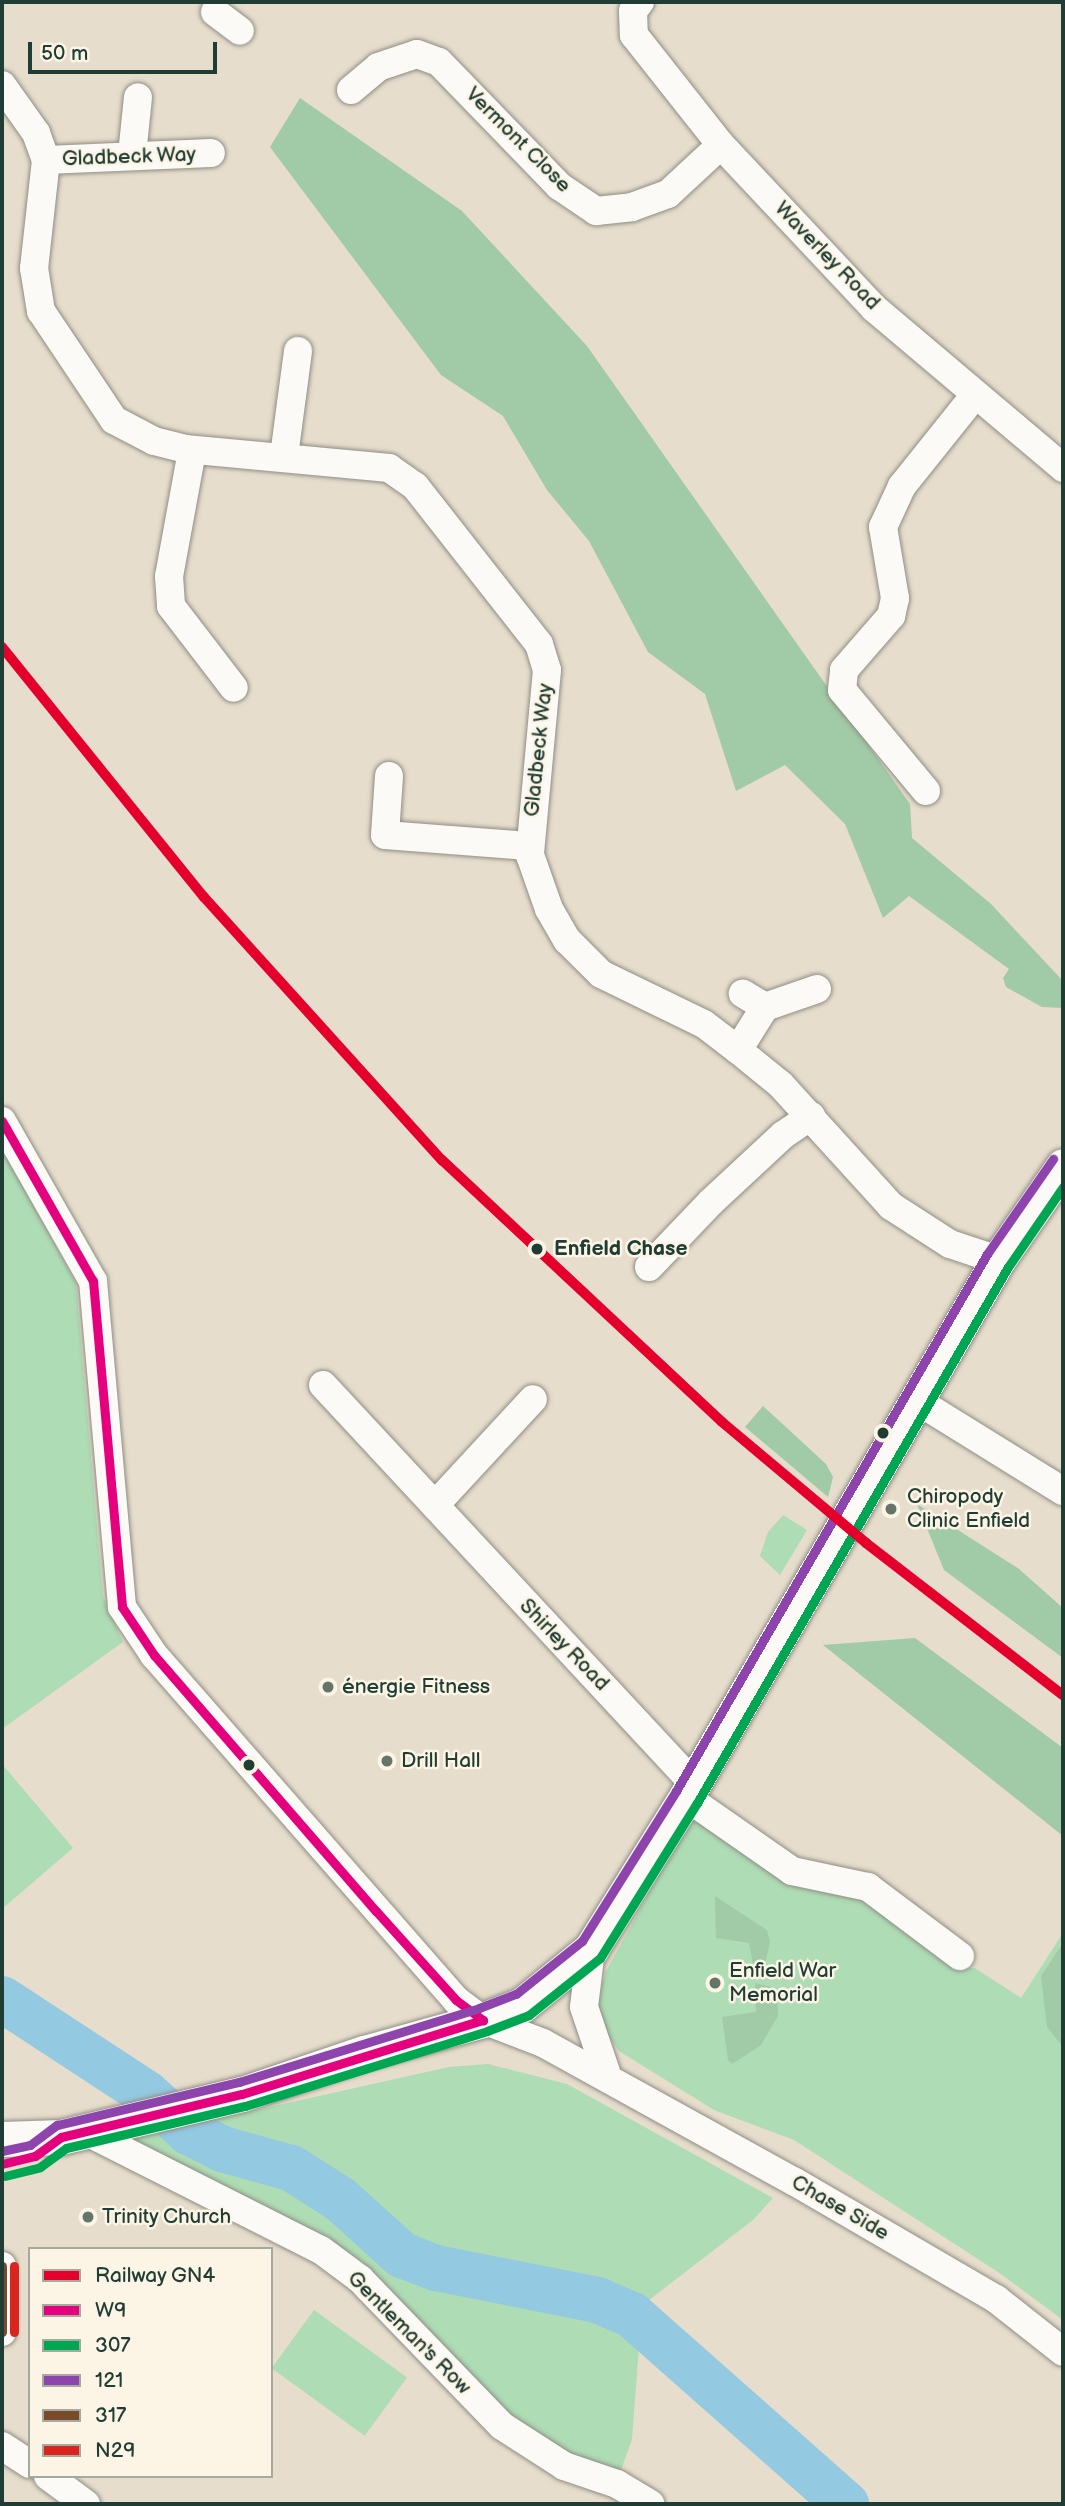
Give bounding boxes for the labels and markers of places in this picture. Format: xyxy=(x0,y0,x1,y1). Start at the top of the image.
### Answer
place label: Enfield Chase xyxy=(554,1236,688,1262)
marker: Enfield Chase xyxy=(526,1238,548,1260)
unlabelled marker xyxy=(876,1426,890,1440)
place label: Chiropody Clinic Enfield xyxy=(907,1484,1030,1534)
marker: Chiropody Clinic Enfield xyxy=(881,1499,901,1519)
place label: énergie Fitness xyxy=(342,1674,490,1700)
marker: énergie Fitness xyxy=(320,1679,336,1695)
place label: Drill Hall xyxy=(401,1748,480,1774)
marker: Drill Hall xyxy=(379,1753,395,1769)
unlabelled marker xyxy=(242,1758,256,1772)
place label: Enfield War Memorial xyxy=(729,1958,837,2008)
marker: Enfield War Memorial xyxy=(707,1975,723,1991)
place label: Trinity Church xyxy=(102,2204,233,2230)
marker: Trinity Church xyxy=(80,2209,96,2225)

